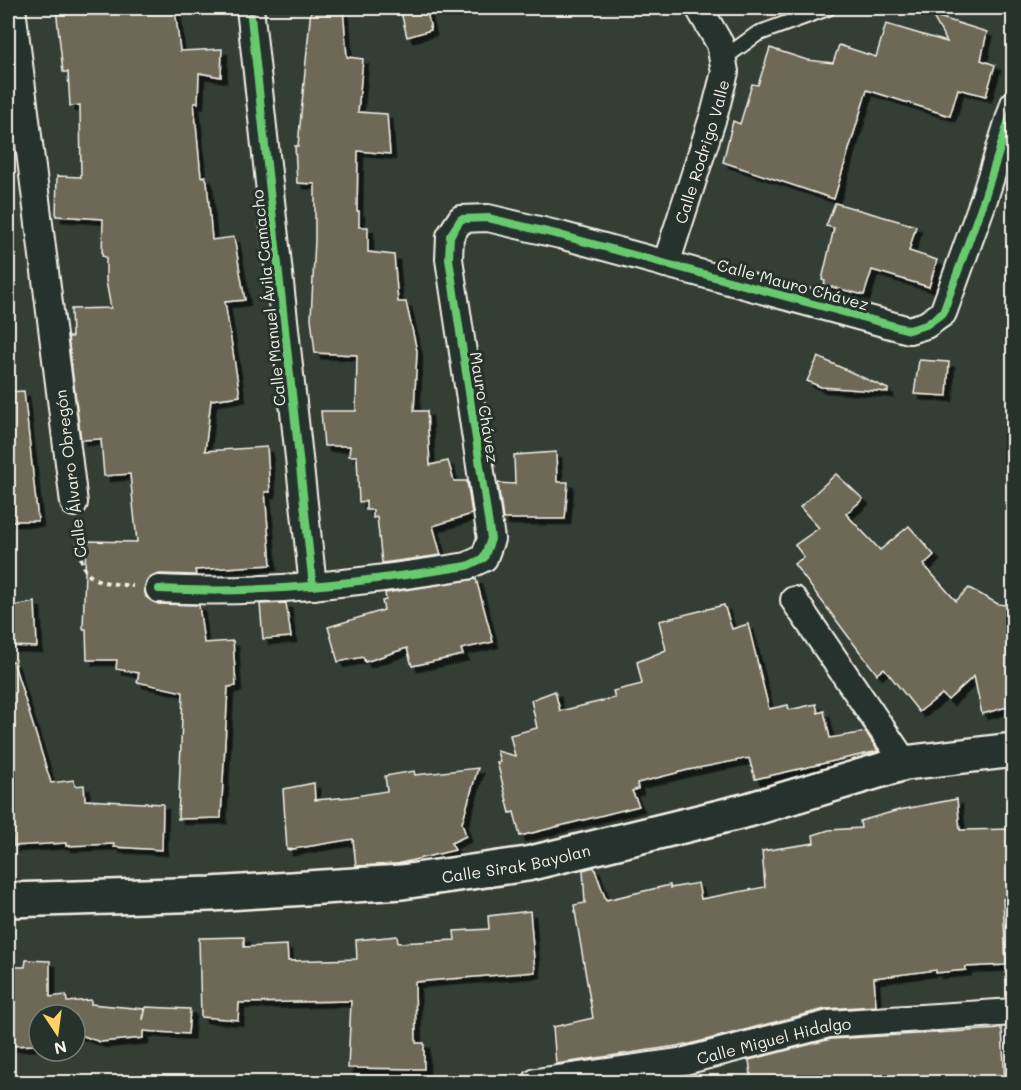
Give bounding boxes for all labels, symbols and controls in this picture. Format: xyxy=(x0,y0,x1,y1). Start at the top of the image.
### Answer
street label: Calle Rodrigo Valle xyxy=(669,77,733,226)
street label: Calle Manuel Ávila Camacho xyxy=(246,189,290,407)
street label: Calle Mauro Chávez xyxy=(715,254,871,314)
street label: Mauro Chávez xyxy=(466,350,504,464)
street label: Calle Álvaro Obregón xyxy=(49,389,91,559)
street label: Calle Sirak Bayolan xyxy=(440,838,592,887)
north arrow xyxy=(27,1003,87,1063)
street label: Calle Miguel Hidalgo xyxy=(694,1012,852,1068)
text: N xyxy=(52,1037,69,1060)

